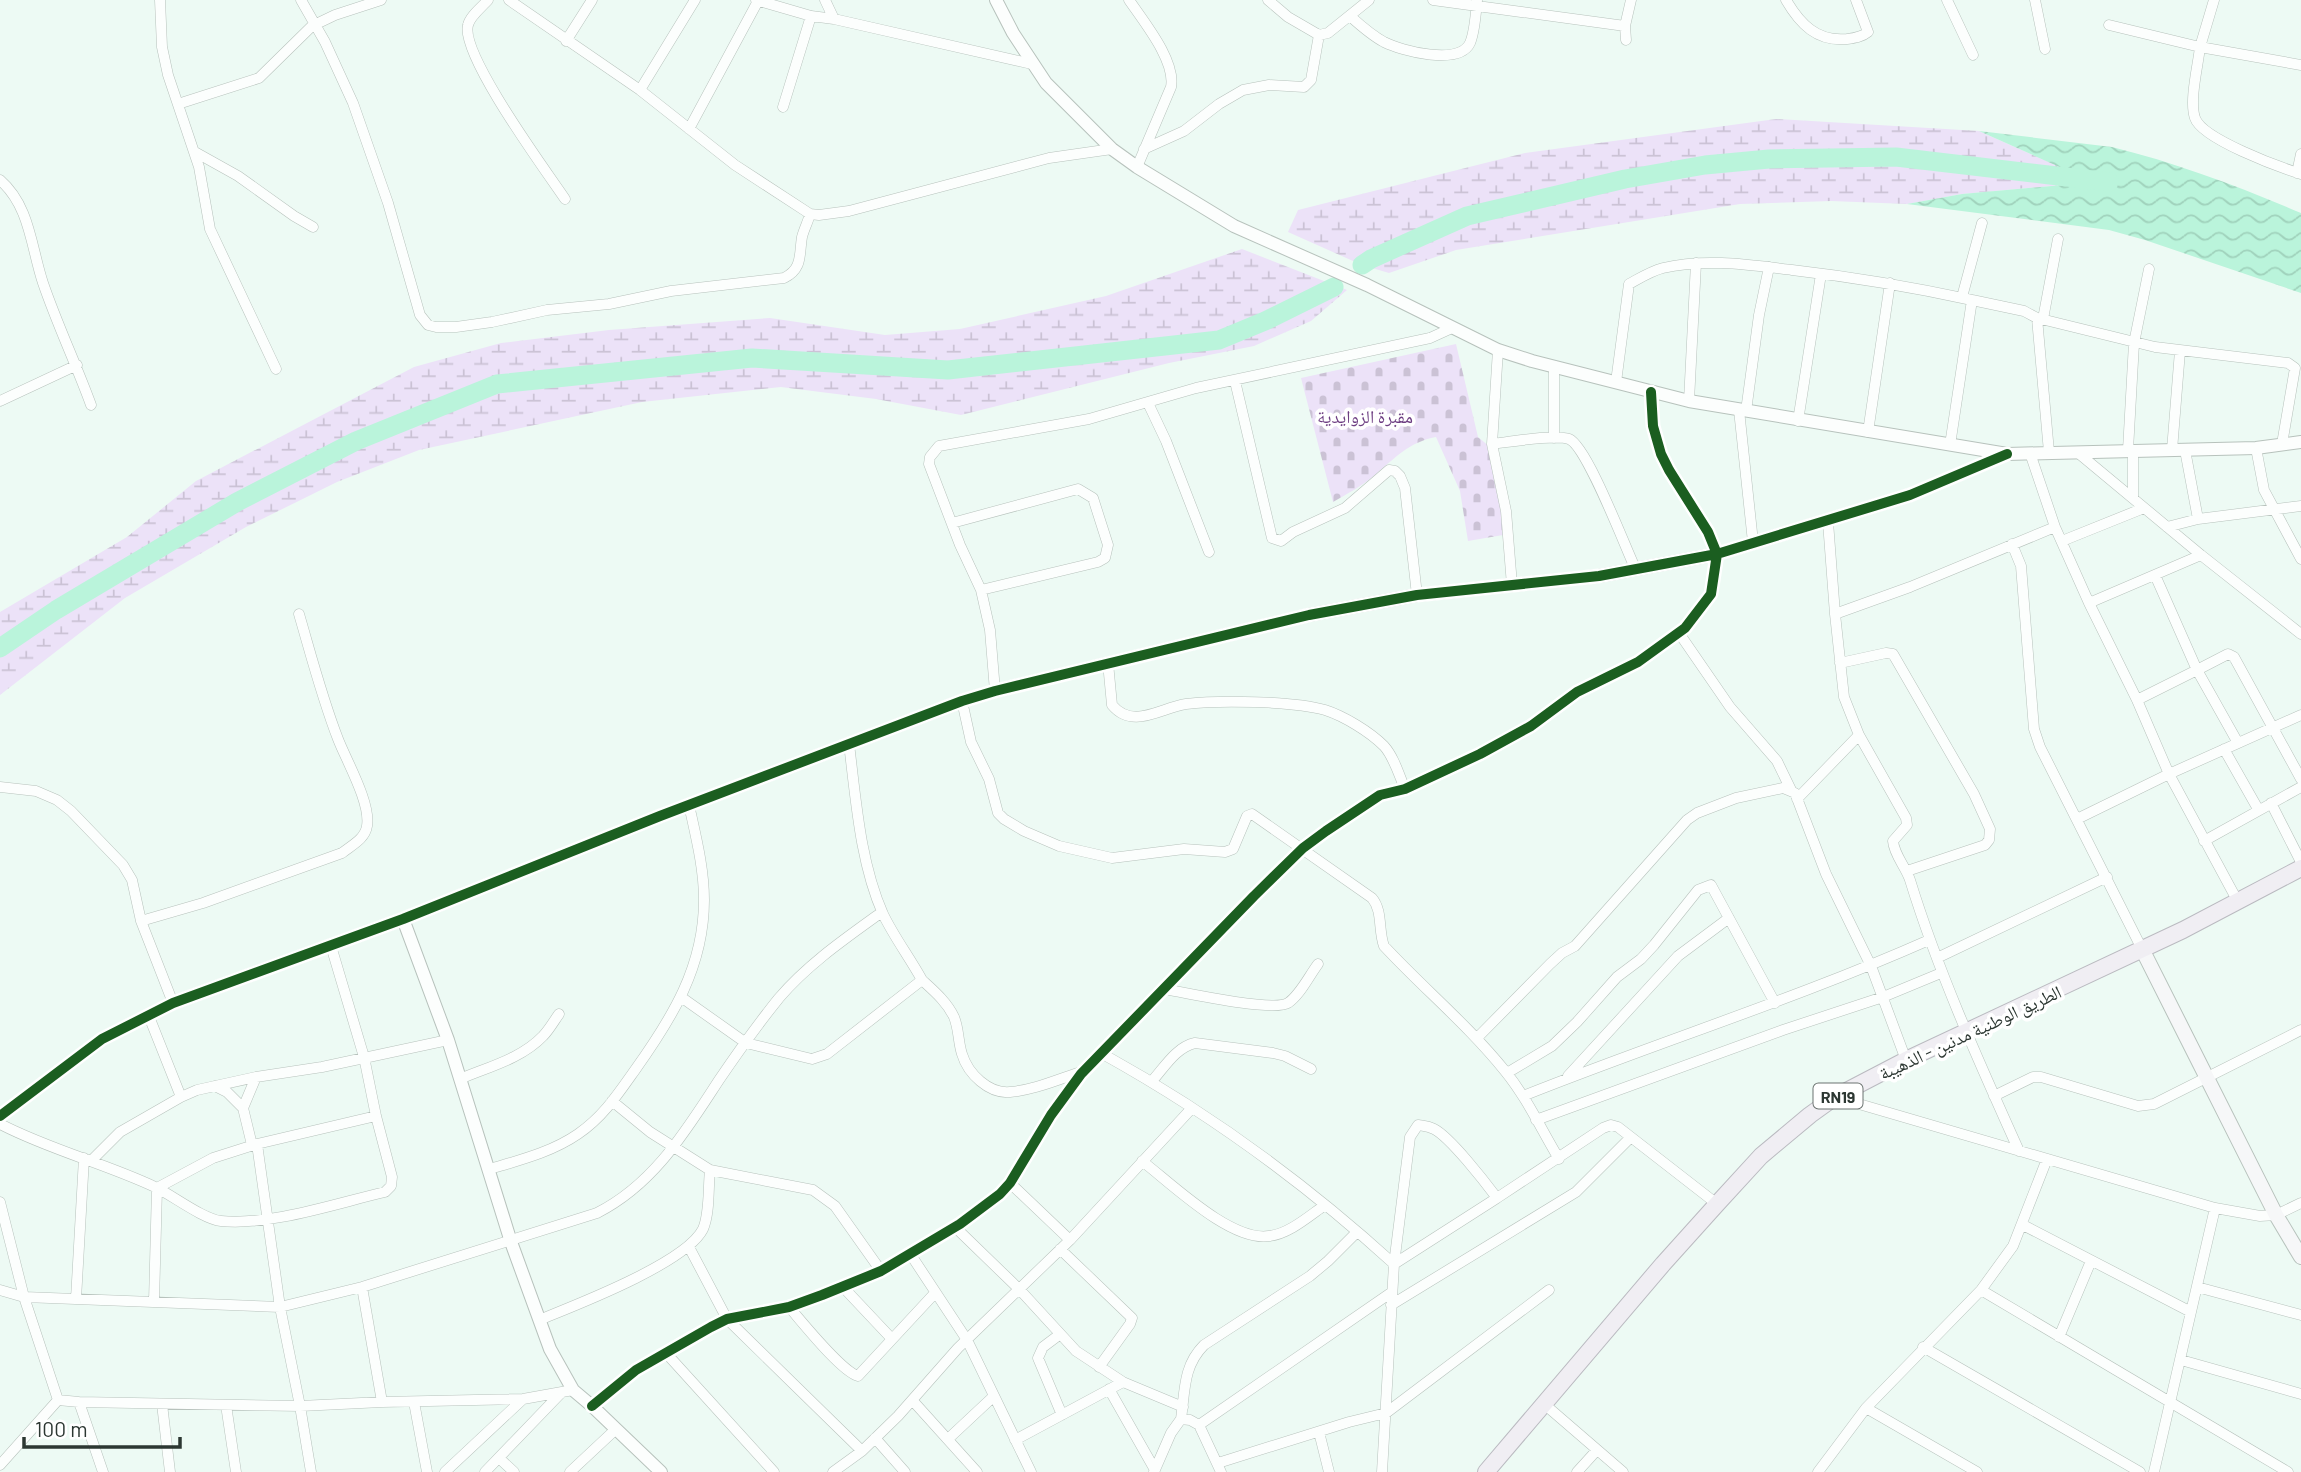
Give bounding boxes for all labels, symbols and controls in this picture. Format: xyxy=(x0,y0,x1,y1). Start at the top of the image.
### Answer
park label: مقبرة الزوايدية xyxy=(1317,405,1413,428)
street label: الطريق الوطنية مدنين - الذهيبة xyxy=(1875,980,2065,1085)
road number: RN19 xyxy=(1814,1084,1862,1108)
scale bar xyxy=(24,1406,180,1450)
text: 100 m xyxy=(35,1416,88,1441)

